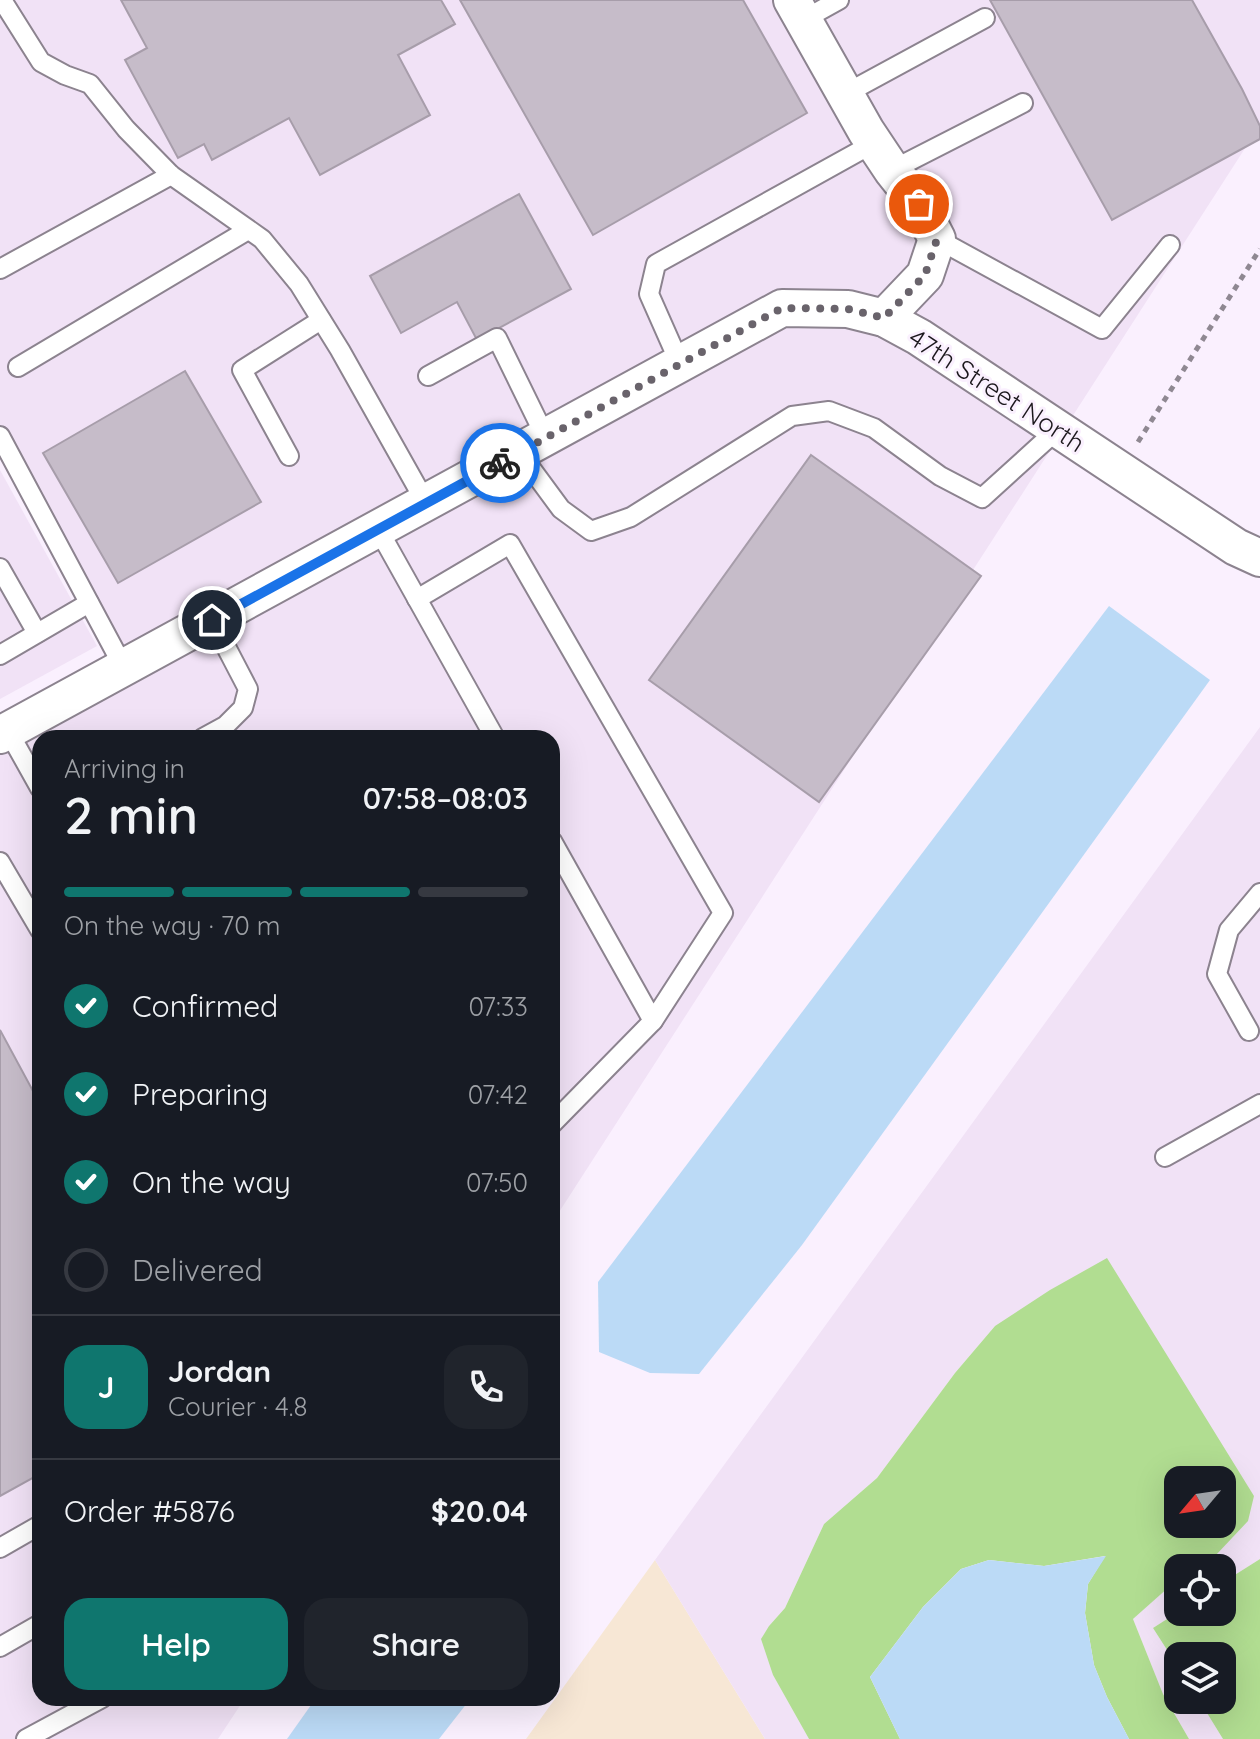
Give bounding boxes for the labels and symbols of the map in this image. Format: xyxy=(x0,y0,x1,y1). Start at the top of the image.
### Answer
pin xyxy=(885,170,953,238)
street label: 47th Street North xyxy=(903,321,1091,459)
courier xyxy=(460,423,540,503)
pin xyxy=(178,586,246,654)
north arrow xyxy=(1164,1466,1236,1538)

